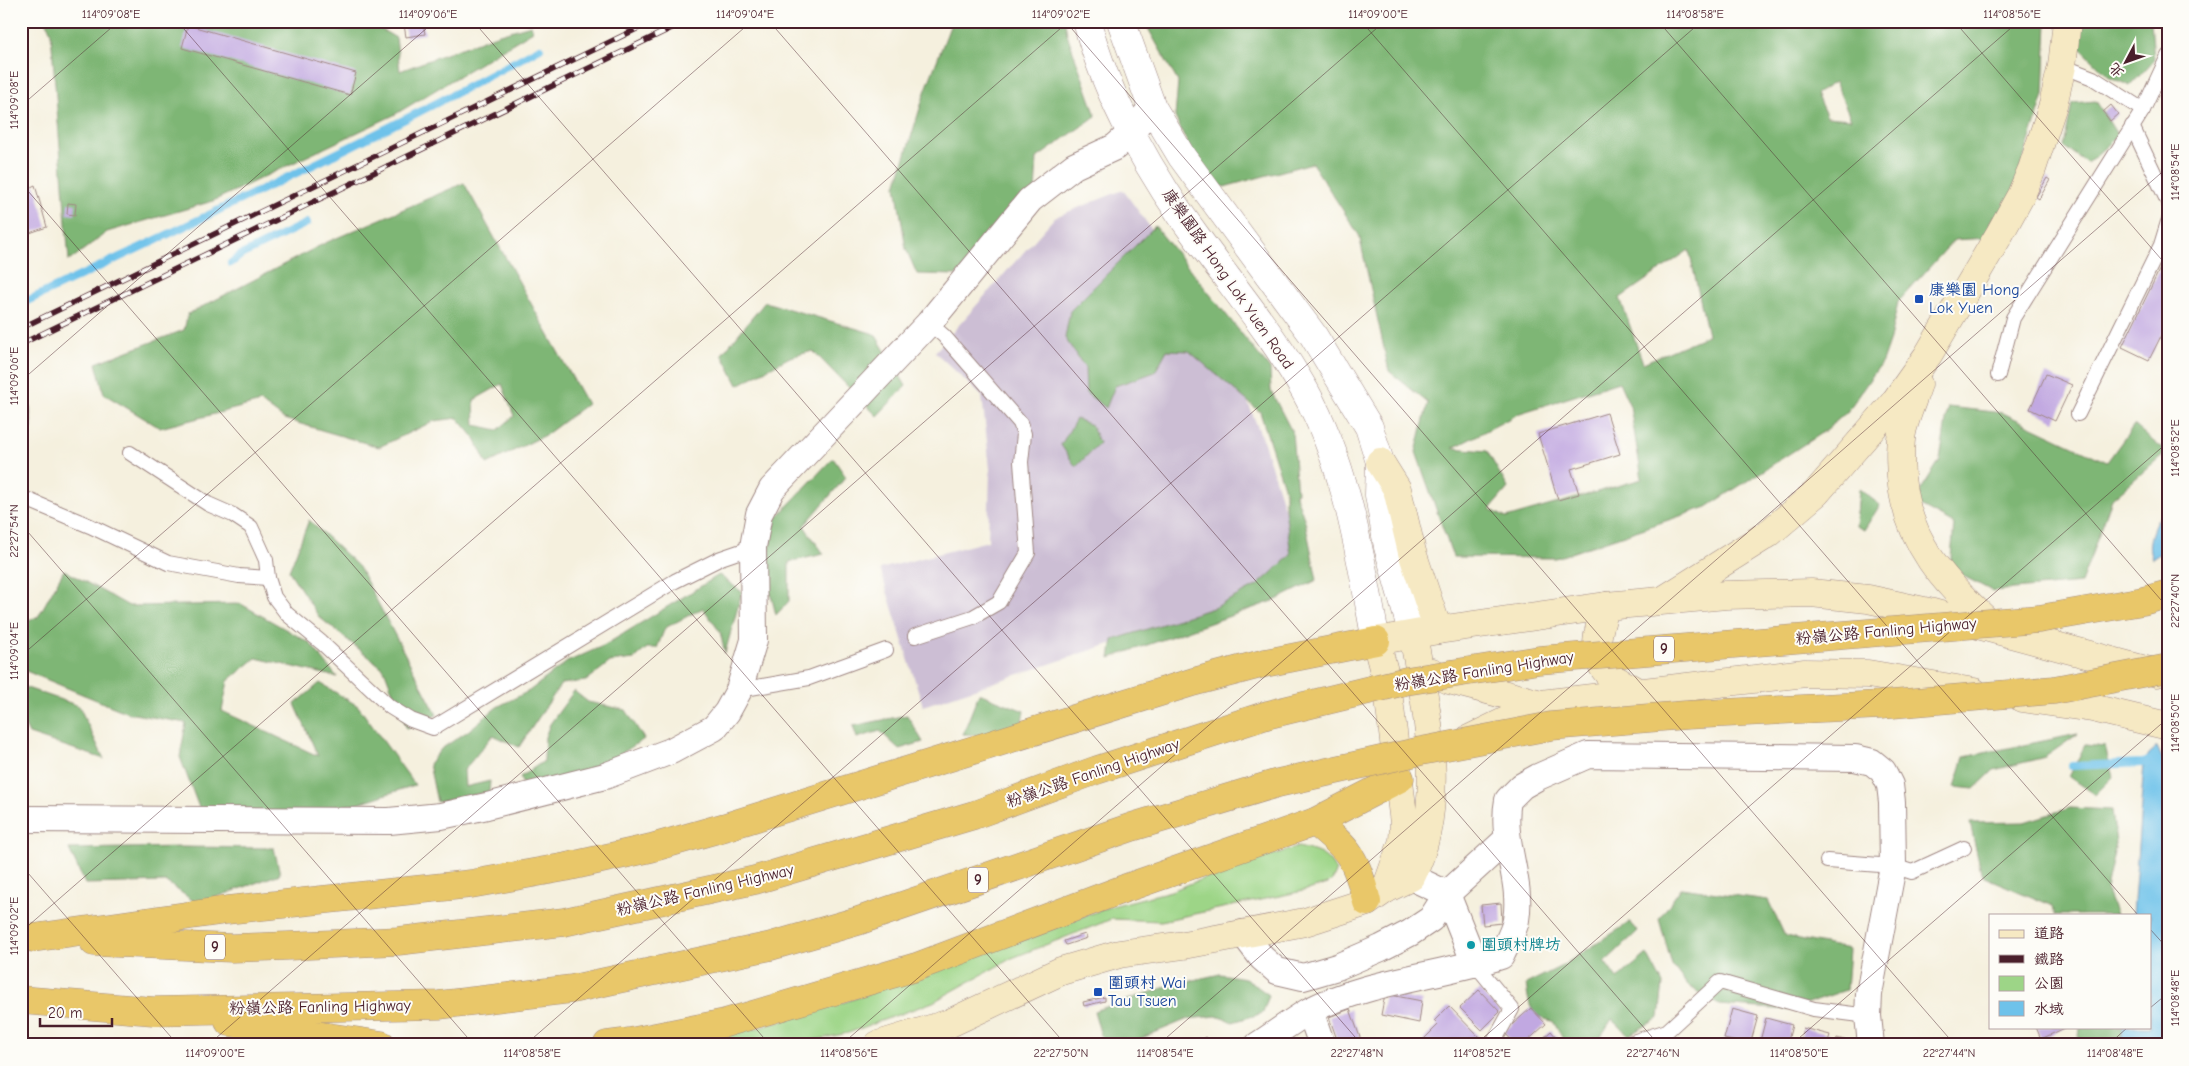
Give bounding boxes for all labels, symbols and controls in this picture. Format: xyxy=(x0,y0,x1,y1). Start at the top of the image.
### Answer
text: 114°09'08"E xyxy=(82,7,140,21)
text: 114°09'06"E xyxy=(399,7,457,21)
text: 114°09'04"E xyxy=(716,7,774,21)
text: 114°09'02"E xyxy=(1032,7,1090,21)
text: 114°09'00"E xyxy=(1348,7,1408,21)
text: 114°08'58"E xyxy=(1666,7,1724,21)
text: 114°08'56"E xyxy=(1983,7,2041,21)
north arrow xyxy=(2102,38,2152,88)
text: 北 xyxy=(2106,59,2128,81)
text: 114°09'08"E xyxy=(7,71,21,129)
text: 114°08'54"E xyxy=(2168,144,2182,200)
street label: 康樂園路 Hong Lok Yuen Road xyxy=(1159,185,1297,373)
place label: 康樂園 Hong Lok Yuen xyxy=(1929,281,2020,317)
marker: 康樂園 Hong Lok Yuen xyxy=(1913,293,1925,305)
text: 114°09'06"E xyxy=(7,347,21,405)
text: 114°08'52"E xyxy=(2168,419,2182,477)
text: 22°27'54"N xyxy=(7,504,21,558)
text: 22°27'40"N xyxy=(2168,574,2182,628)
street label: 粉嶺公路 Fanling Highway xyxy=(1795,614,1978,648)
text: 114°09'04"E xyxy=(7,622,21,680)
road number: 9 xyxy=(1654,636,1674,662)
street label: 粉嶺公路 Fanling Highway xyxy=(1393,648,1576,694)
text: 114°08'50"E xyxy=(2168,694,2182,752)
street label: 粉嶺公路 Fanling Highway xyxy=(1004,735,1183,811)
street label: 粉嶺公路 Fanling Highway xyxy=(615,861,796,919)
road number: 9 xyxy=(968,868,988,892)
text: 114°09'02"E xyxy=(7,897,21,955)
legend xyxy=(1989,914,2152,1028)
text: 道路 xyxy=(2034,924,2064,942)
road number: 9 xyxy=(205,934,225,960)
place label: 圍頭村牌坊 xyxy=(1481,936,1561,954)
marker: 圍頭村牌坊 xyxy=(1465,939,1477,951)
text: 鐵路 xyxy=(2034,950,2064,968)
text: 114°08'48"E xyxy=(2168,970,2182,1026)
place label: 圍頭村 Wai Tau Tsuen xyxy=(1108,974,1186,1010)
text: 公園 xyxy=(2034,974,2064,992)
marker: 圍頭村 Wai Tau Tsuen xyxy=(1092,986,1104,998)
scale bar xyxy=(40,996,112,1028)
street label: 粉嶺公路 Fanling Highway xyxy=(229,996,412,1018)
text: 水域 xyxy=(2034,1000,2064,1018)
text: 20 m xyxy=(48,1004,82,1022)
text: 114°09'00"E xyxy=(185,1046,245,1060)
text: 114°08'58"E xyxy=(503,1046,561,1060)
text: 114°08'56"E xyxy=(820,1046,878,1060)
text: 22°27'50"N xyxy=(1034,1046,1088,1060)
text: 114°08'54"E xyxy=(1137,1046,1193,1060)
text: 22°27'48"N xyxy=(1331,1046,1383,1060)
text: 114°08'52"E xyxy=(1453,1046,1511,1060)
text: 22°27'46"N xyxy=(1626,1046,1680,1060)
text: 114°08'50"E xyxy=(1770,1046,1828,1060)
text: 22°27'44"N xyxy=(1923,1046,1975,1060)
text: 114°08'48"E xyxy=(2087,1046,2143,1060)

